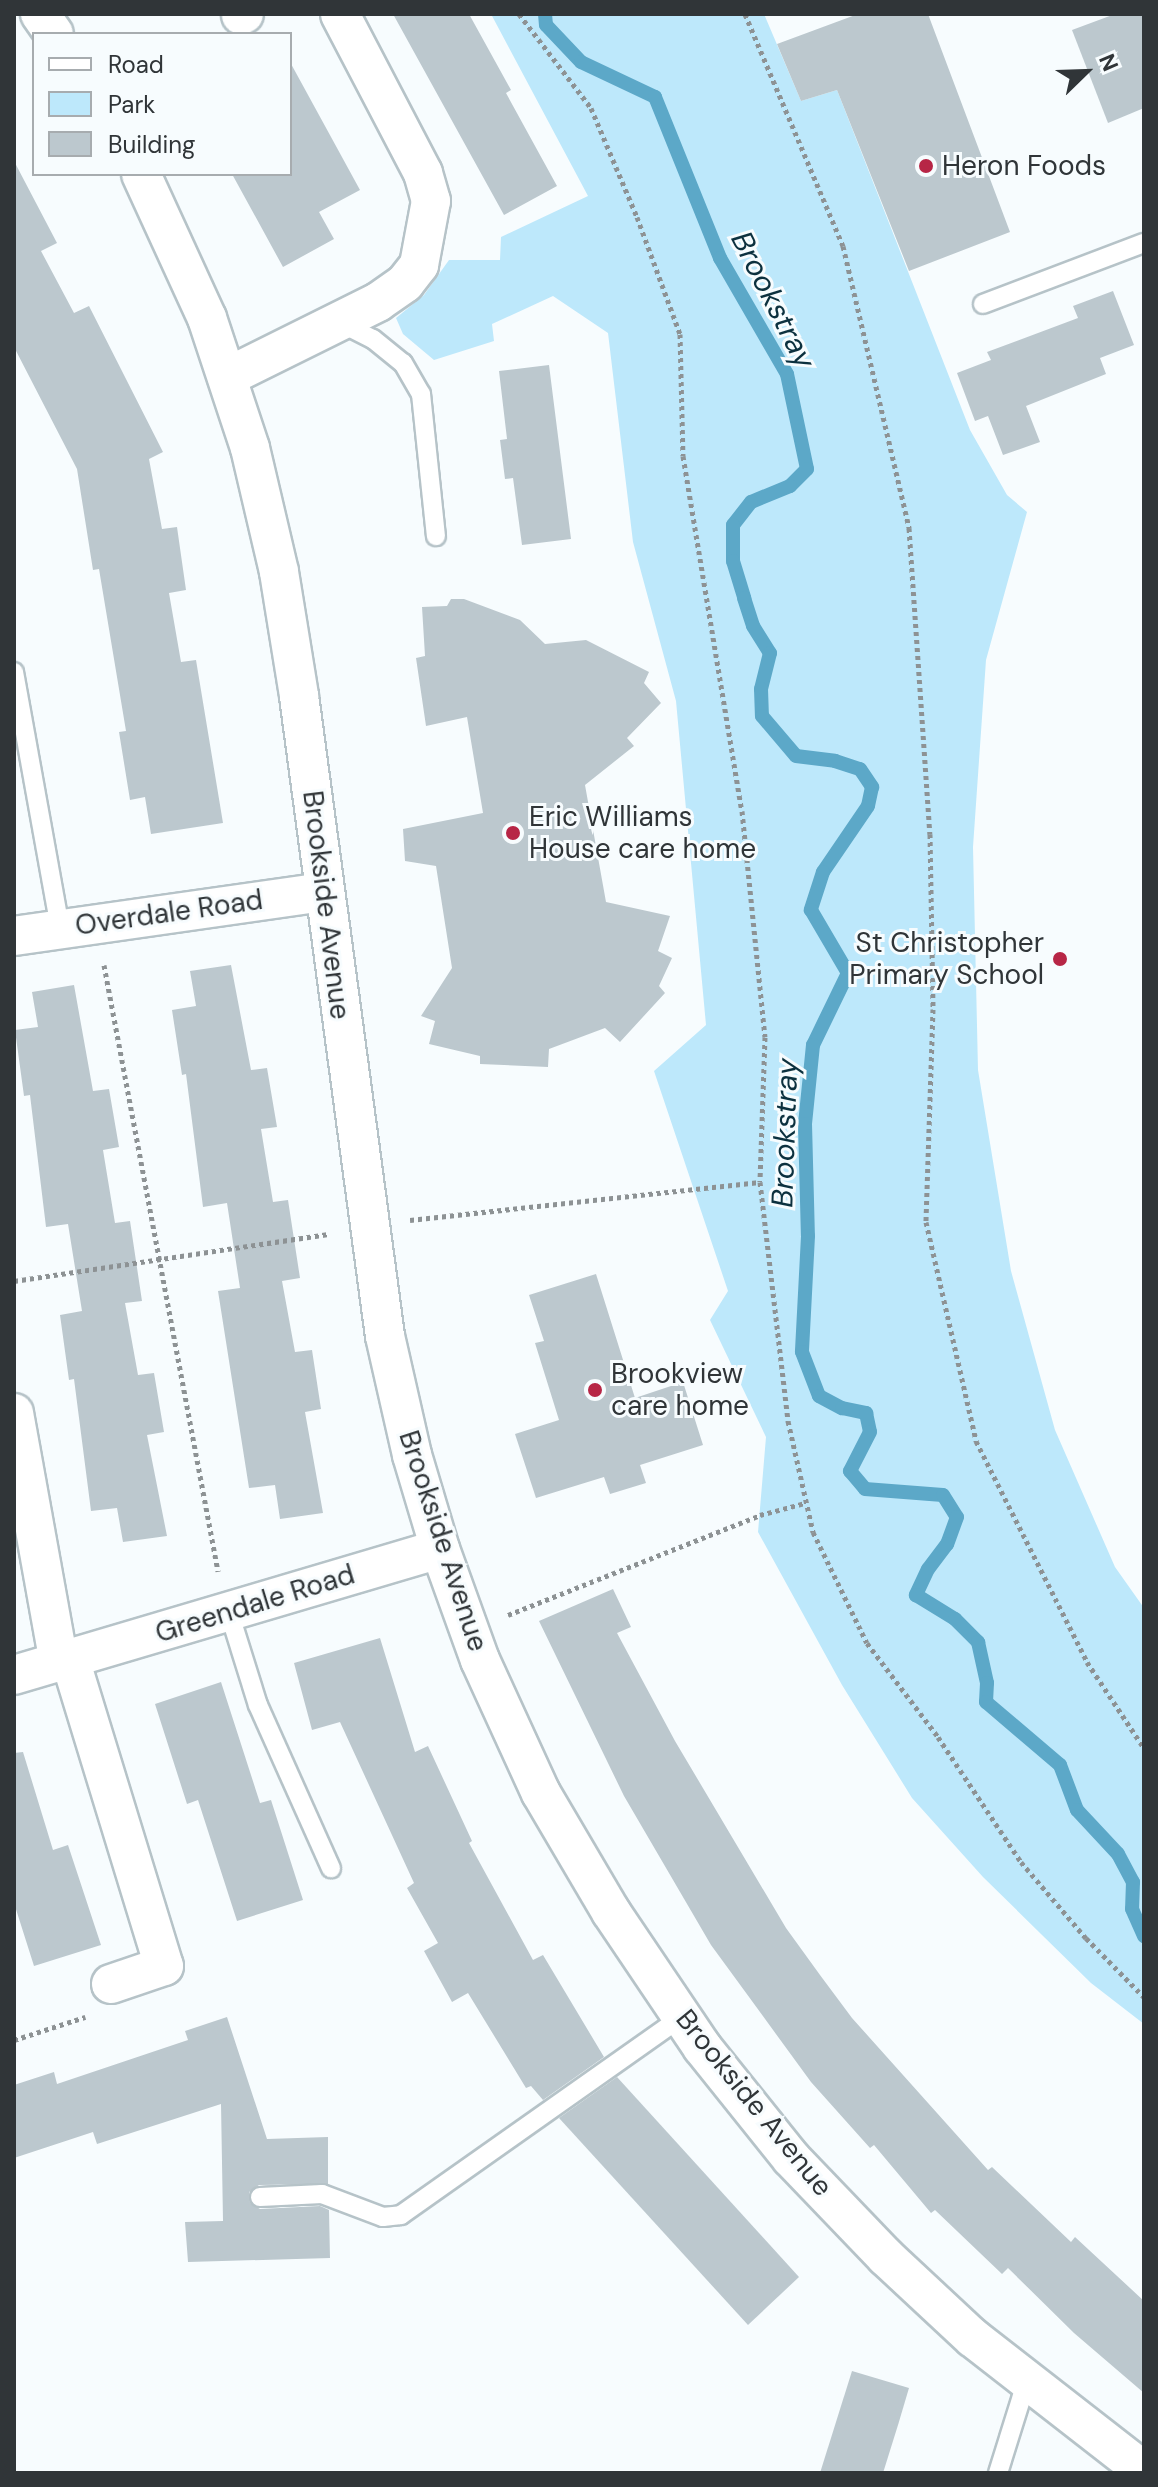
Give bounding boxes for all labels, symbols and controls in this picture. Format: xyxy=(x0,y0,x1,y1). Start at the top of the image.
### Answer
legend xyxy=(32,32,292,176)
north arrow xyxy=(1046,32,1126,112)
text: Road xyxy=(108,49,164,80)
text: N xyxy=(1092,49,1125,75)
text: Park xyxy=(108,89,155,120)
text: Building xyxy=(108,129,195,160)
place label: Heron Foods xyxy=(942,149,1106,183)
marker: Heron Foods xyxy=(917,157,935,175)
water label: Brookstray xyxy=(723,225,823,375)
street label: Brookside Avenue xyxy=(295,789,357,1021)
place label: Eric Williams House care home xyxy=(529,800,756,866)
marker: Eric Williams House care home xyxy=(504,824,522,842)
street label: Overdale Road xyxy=(73,883,265,943)
place label: St Christopher Primary School xyxy=(849,926,1044,992)
marker: St Christopher Primary School xyxy=(1051,950,1069,968)
water label: Brookstray xyxy=(764,1058,806,1208)
place label: Brookview care home xyxy=(611,1357,749,1423)
marker: Brookview care home xyxy=(586,1381,604,1399)
street label: Brookside Avenue xyxy=(391,1426,495,1656)
street label: Greendale Road xyxy=(151,1558,359,1650)
street label: Brookside Avenue xyxy=(669,2003,839,2203)

